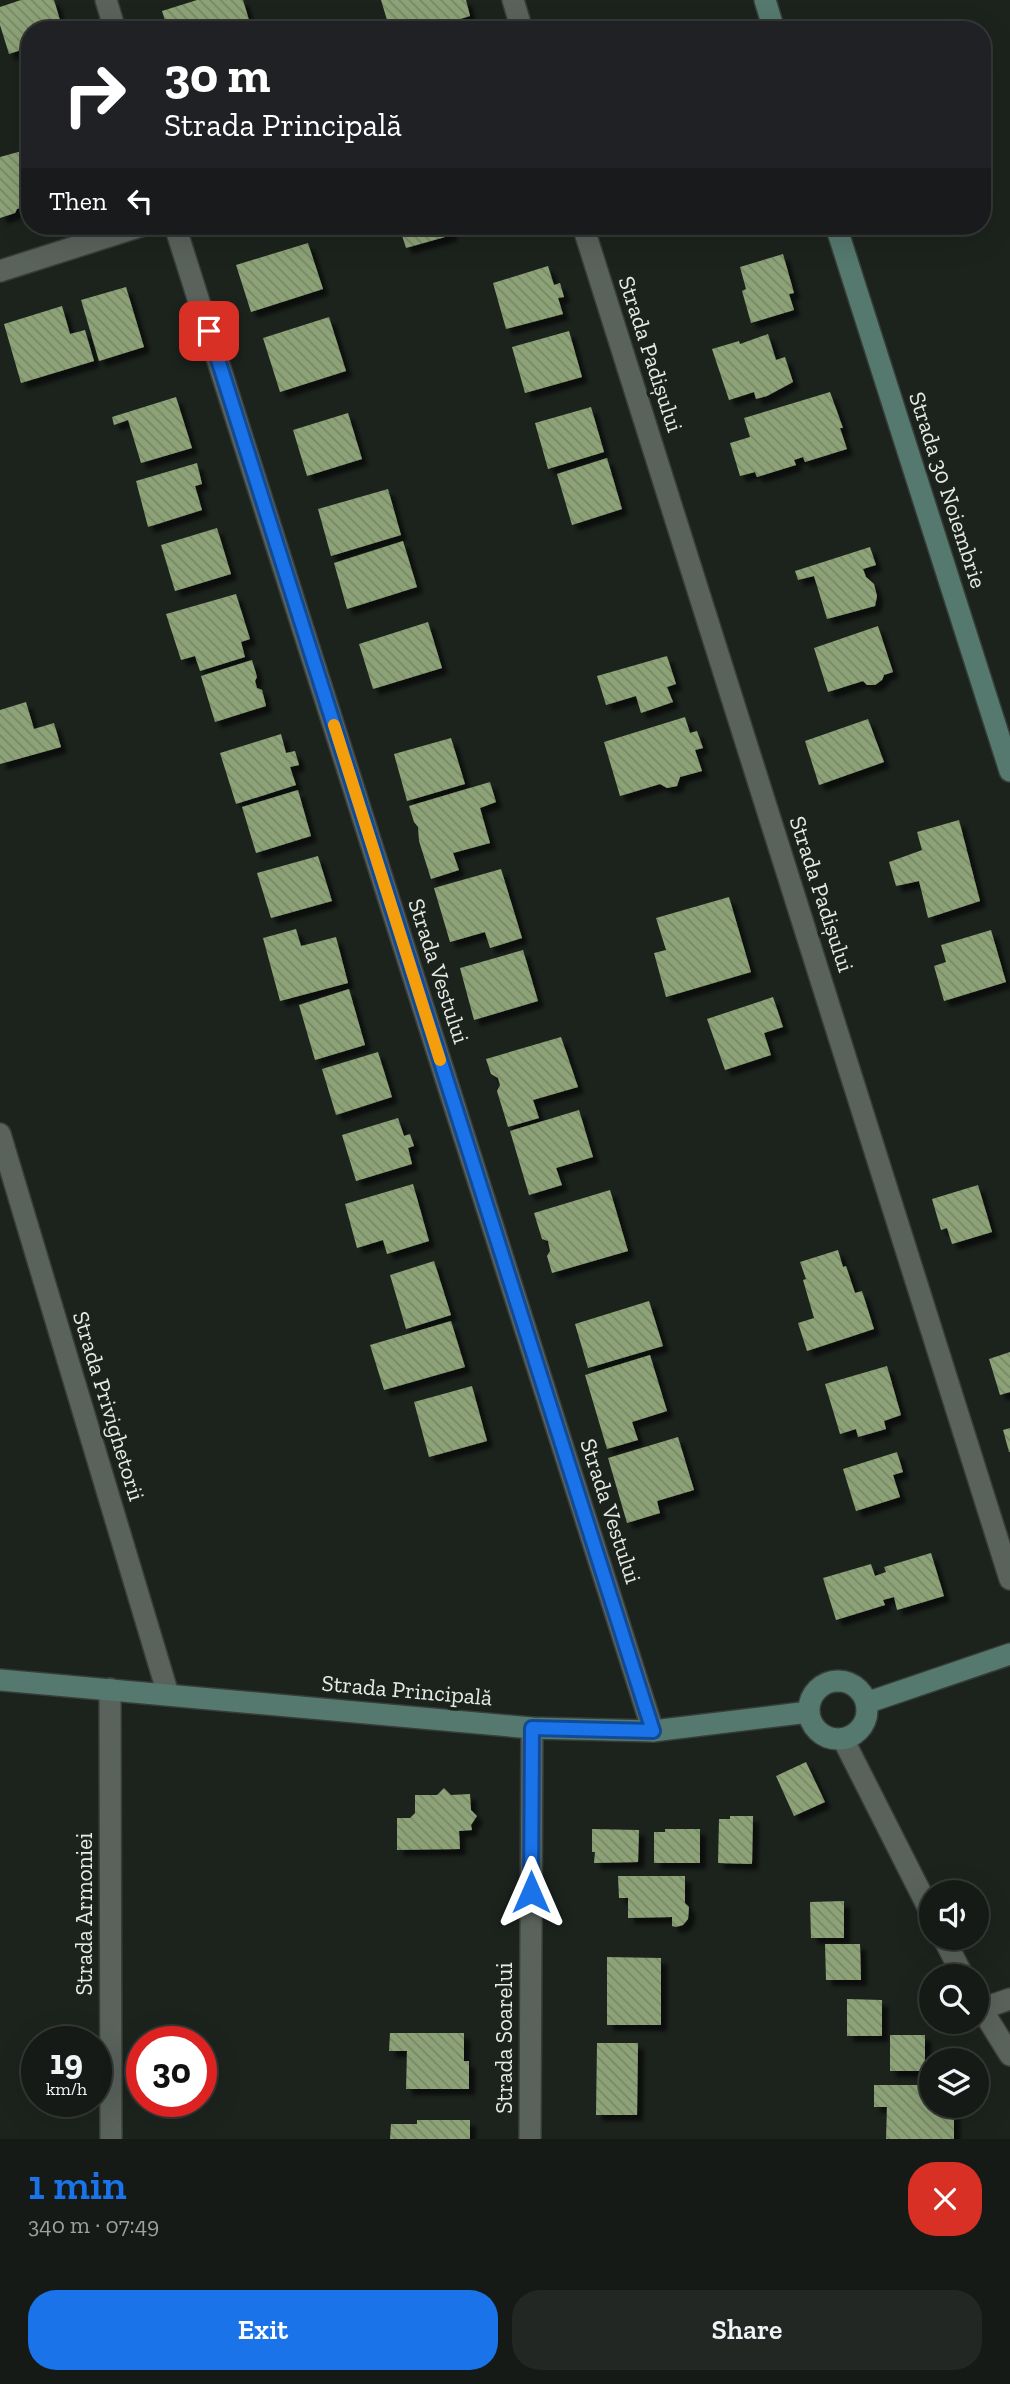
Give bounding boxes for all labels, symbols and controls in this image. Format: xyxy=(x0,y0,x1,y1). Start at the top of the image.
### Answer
text: 30 m xyxy=(164,46,270,105)
icon: right xyxy=(49,49,140,140)
text: Strada Principală xyxy=(164,106,402,144)
icon: left xyxy=(121,182,159,220)
text: Then xyxy=(49,185,107,217)
street label: Strada Padișului xyxy=(613,273,689,435)
pin xyxy=(179,301,239,361)
icon: arrive xyxy=(190,312,228,350)
street label: Strada 30 Noiembrie xyxy=(903,388,993,592)
street label: Strada Padișului xyxy=(784,813,860,975)
street label: Strada Vestului xyxy=(402,895,476,1047)
street label: Strada Privighetorii xyxy=(67,1308,151,1504)
street label: Strada Vestului xyxy=(574,1435,648,1587)
street label: Strada Principală xyxy=(321,1669,493,1711)
street label: Strada Armoniei xyxy=(70,1833,98,1995)
position arrow xyxy=(494,1855,568,1929)
map controls xyxy=(919,1880,989,2118)
button: sound xyxy=(919,1880,989,1950)
street label: Strada Soarelui xyxy=(490,1962,518,2114)
button: search xyxy=(919,1964,989,2034)
speed limit sign: 30 xyxy=(126,2026,217,2117)
text: 19 xyxy=(50,2041,83,2083)
button: layers xyxy=(919,2048,989,2118)
text: km/h xyxy=(46,2078,87,2100)
text: 1 min xyxy=(28,2159,127,2210)
button: close xyxy=(908,2162,982,2236)
text: 340 m · 07:49 xyxy=(28,2211,159,2239)
button: Exit xyxy=(28,2290,498,2370)
button: Share xyxy=(512,2290,982,2370)

